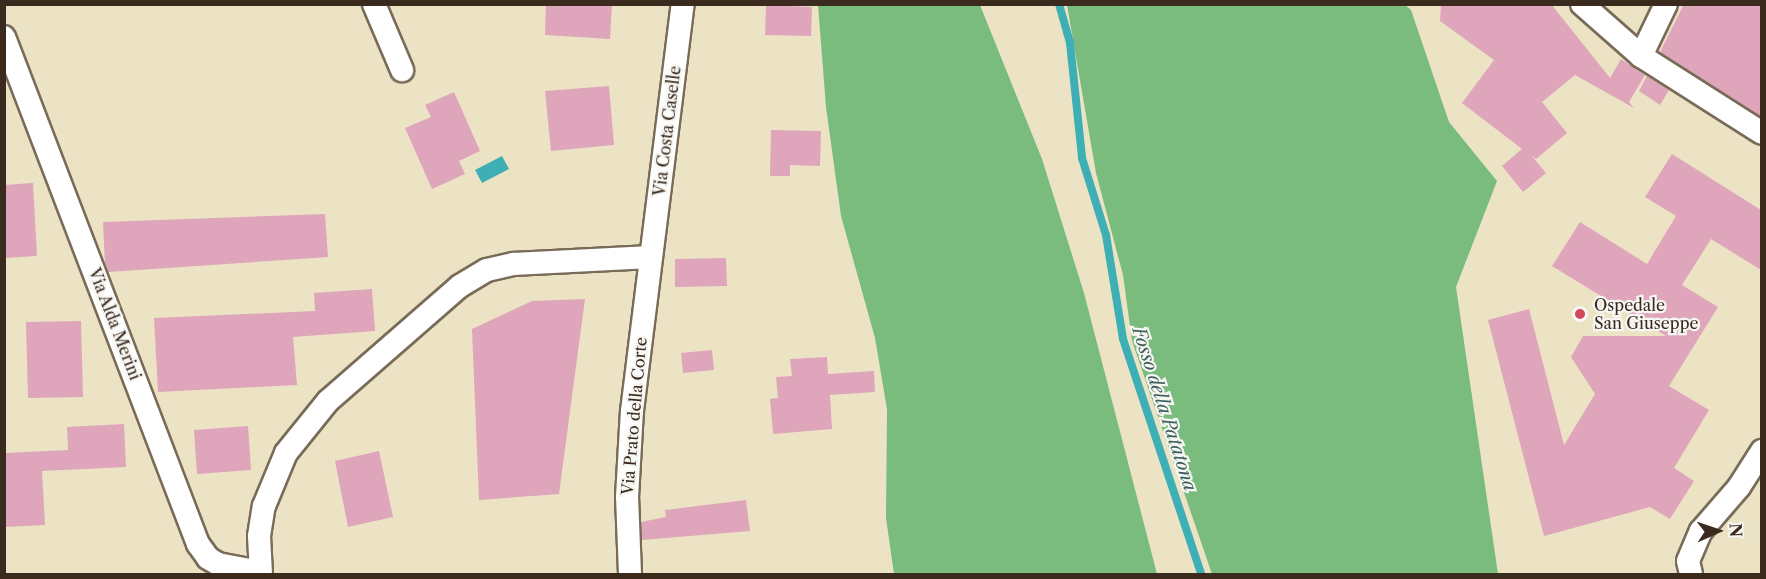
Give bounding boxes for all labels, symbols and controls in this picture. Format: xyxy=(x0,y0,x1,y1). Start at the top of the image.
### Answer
street label: Via Costa Caselle xyxy=(649,64,685,198)
street label: Via Alda Merini xyxy=(85,265,145,383)
place label: Ospedale San Giuseppe xyxy=(1594,295,1698,333)
marker: Ospedale San Giuseppe xyxy=(1571,305,1589,323)
water label: Fosso della Patatona xyxy=(1127,324,1201,494)
street label: Via Prato della Corte xyxy=(618,336,650,496)
north arrow xyxy=(1688,501,1748,561)
text: N xyxy=(1726,523,1746,538)

